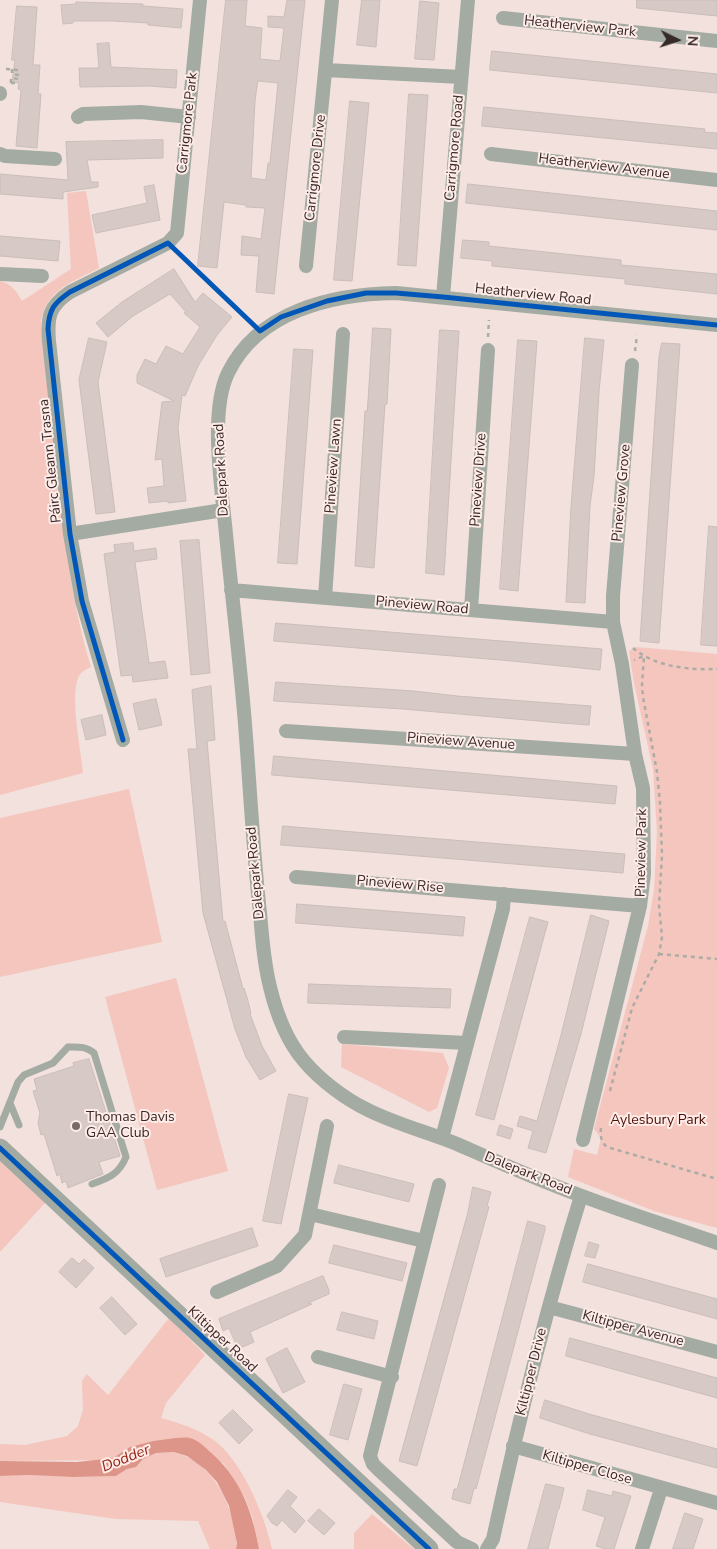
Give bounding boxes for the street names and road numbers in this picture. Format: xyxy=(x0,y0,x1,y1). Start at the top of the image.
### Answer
street label: Heatherview Park xyxy=(523,13,637,41)
street label: Carrigmore Park xyxy=(174,72,202,174)
street label: Carrigmore Road xyxy=(442,94,468,202)
street label: Carrigmore Drive xyxy=(302,114,330,222)
street label: Heatherview Avenue xyxy=(537,151,671,183)
street label: Heatherview Road xyxy=(474,281,592,309)
street label: Páirc Gleann Trasna xyxy=(36,398,66,524)
street label: Pineview Lawn xyxy=(322,418,346,514)
street label: Dalepark Road xyxy=(211,423,233,517)
street label: Pineview Drive xyxy=(467,433,491,527)
street label: Pineview Grove xyxy=(609,443,635,543)
street label: Pineview Road xyxy=(375,594,469,618)
street label: Pineview Avenue xyxy=(406,730,516,754)
street label: Pineview Park xyxy=(633,809,651,897)
street label: Dalepark Road xyxy=(244,826,268,920)
street label: Pineview Rise xyxy=(356,873,444,897)
street label: Dalepark Road xyxy=(482,1149,574,1199)
street label: Kiltipper Road xyxy=(184,1303,260,1377)
street label: Kiltipper Avenue xyxy=(581,1307,685,1351)
street label: Kiltipper Drive xyxy=(513,1326,551,1418)
street label: Kiltipper Close xyxy=(540,1447,634,1489)

